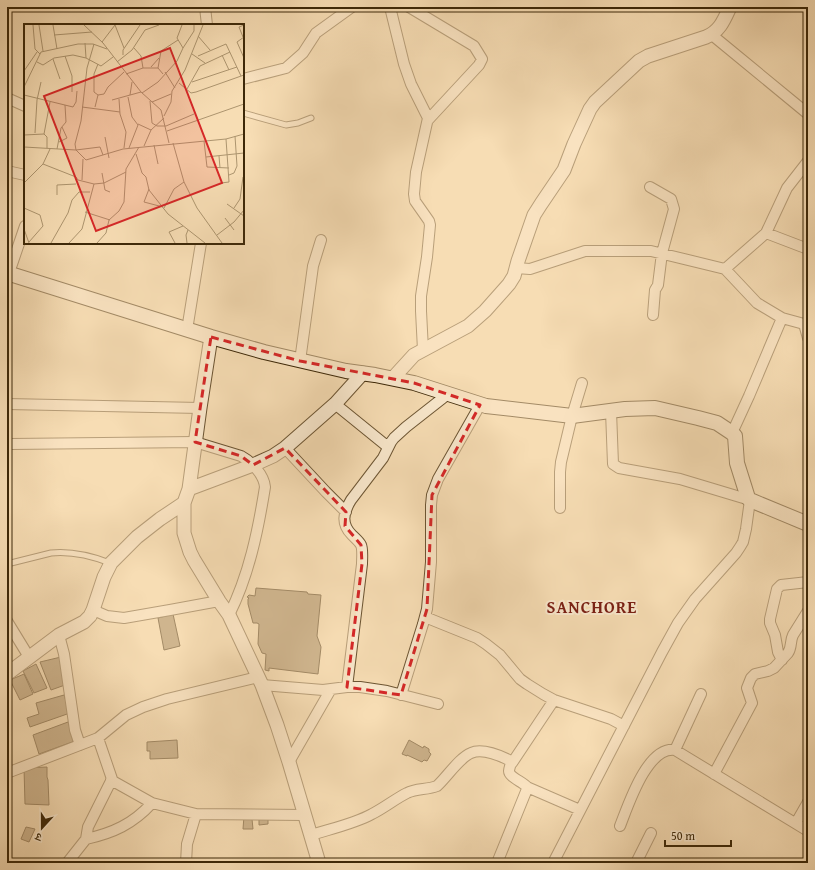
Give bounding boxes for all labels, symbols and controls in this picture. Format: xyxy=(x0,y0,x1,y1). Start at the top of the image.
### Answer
inset map xyxy=(24,24,244,244)
district label: SANCHORE xyxy=(547,594,637,619)
north arrow xyxy=(22,808,62,848)
scale bar xyxy=(665,822,731,848)
text: 50 m xyxy=(671,827,695,844)
text: उ xyxy=(32,828,45,846)

